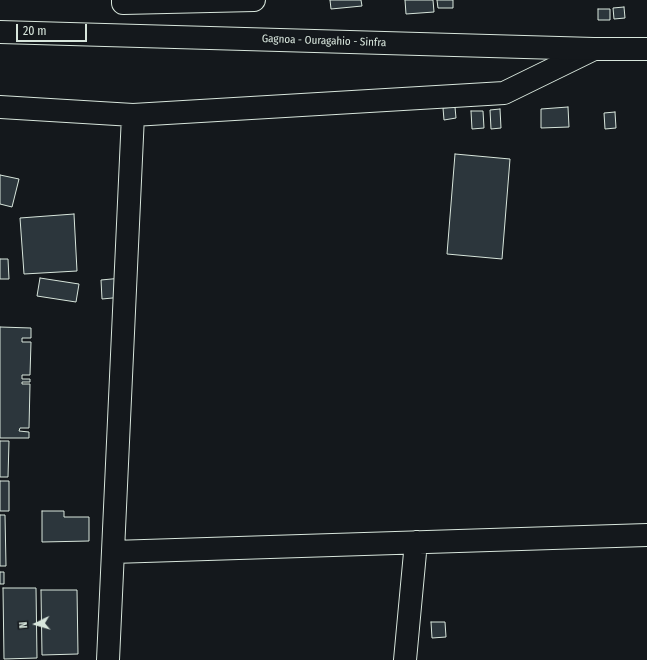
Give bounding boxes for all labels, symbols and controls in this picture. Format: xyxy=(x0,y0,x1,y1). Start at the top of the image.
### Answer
scale bar xyxy=(18,16,89,42)
text: 20 m xyxy=(23,24,47,38)
street label: Gagnoa - Ouragahio - Sinfra xyxy=(262,32,386,50)
north arrow xyxy=(16,604,56,644)
text: N xyxy=(17,621,30,629)

